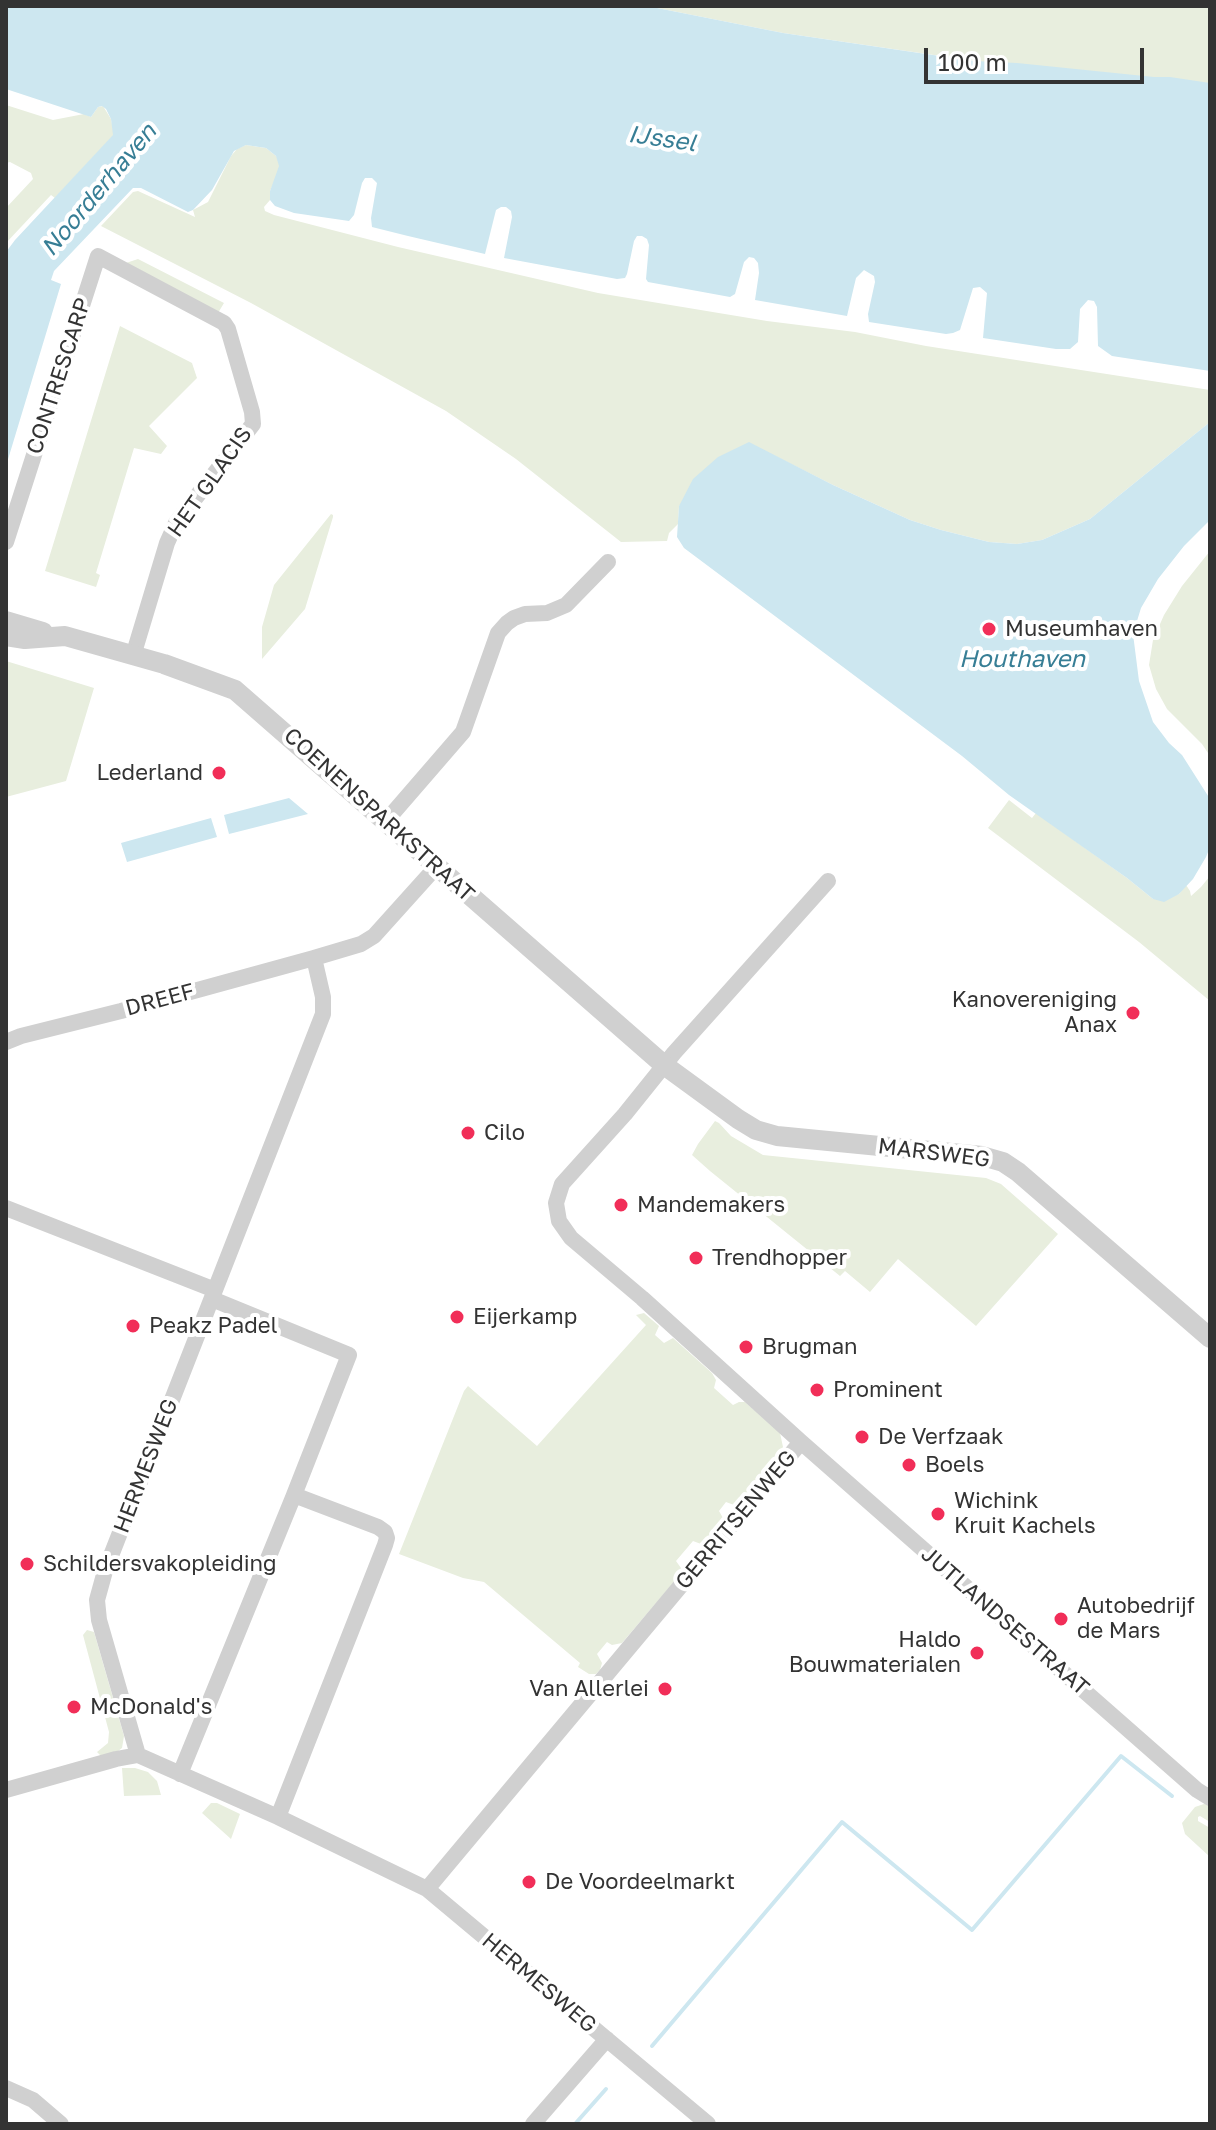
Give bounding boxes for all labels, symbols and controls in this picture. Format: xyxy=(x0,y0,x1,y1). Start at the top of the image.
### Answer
scale bar xyxy=(928,32,1148,82)
text: 100 m xyxy=(938,47,1007,76)
water label: Noorderhaven xyxy=(35,118,163,262)
water label: IJssel xyxy=(626,120,698,158)
street label: CONTRESCARP xyxy=(21,295,97,457)
street label: HET GLACIS xyxy=(162,422,258,542)
place label: Museumhaven xyxy=(1005,616,1158,642)
marker: Museumhaven xyxy=(980,620,998,638)
water label: Houthaven xyxy=(959,645,1085,673)
street label: COENENSPARKSTRAAT xyxy=(278,723,480,907)
place label: Lederland xyxy=(97,760,203,786)
marker: Lederland xyxy=(210,764,228,782)
street label: DREEF xyxy=(123,978,197,1022)
place label: Kanovereniging Anax xyxy=(952,987,1117,1038)
marker: Kanovereniging Anax xyxy=(1124,1004,1142,1022)
place label: Cilo xyxy=(484,1120,525,1146)
marker: Cilo xyxy=(459,1124,477,1142)
street label: MARSWEG xyxy=(877,1133,991,1173)
place label: Mandemakers xyxy=(637,1192,785,1218)
marker: Mandemakers xyxy=(612,1196,630,1214)
place label: Trendhopper xyxy=(712,1245,847,1271)
marker: Trendhopper xyxy=(687,1249,705,1267)
place label: Eijerkamp xyxy=(473,1304,577,1330)
marker: Eijerkamp xyxy=(448,1308,466,1326)
place label: Peakz Padel xyxy=(149,1313,277,1339)
marker: Peakz Padel xyxy=(124,1317,142,1335)
place label: Brugman xyxy=(762,1334,858,1360)
marker: Brugman xyxy=(737,1338,755,1356)
place label: Prominent xyxy=(833,1377,943,1403)
marker: Prominent xyxy=(808,1381,826,1399)
street label: HERMESWEG xyxy=(108,1395,184,1537)
place label: De Verfzaak xyxy=(878,1424,1003,1450)
marker: De Verfzaak xyxy=(853,1428,871,1446)
street label: GERRITSENWEG xyxy=(670,1445,802,1595)
place label: Boels xyxy=(925,1452,984,1478)
marker: Boels xyxy=(900,1456,918,1474)
place label: Wichink Kruit Kachels xyxy=(954,1488,1096,1540)
marker: Wichink Kruit Kachels xyxy=(929,1505,947,1523)
street label: JUTLANDSESTRAAT xyxy=(916,1541,1094,1701)
place label: Schildersvakopleiding xyxy=(43,1551,277,1577)
marker: Schildersvakopleiding xyxy=(18,1555,36,1573)
place label: Autobedrijf de Mars xyxy=(1077,1593,1195,1644)
marker: Autobedrijf de Mars xyxy=(1052,1610,1070,1628)
place label: Haldo Bouwmaterialen xyxy=(789,1627,961,1678)
marker: Haldo Bouwmaterialen xyxy=(968,1644,986,1662)
place label: Van Allerlei xyxy=(529,1676,649,1702)
marker: Van Allerlei xyxy=(656,1680,674,1698)
place label: McDonald's xyxy=(90,1694,212,1720)
marker: McDonald's xyxy=(65,1698,83,1716)
place label: De Voordeelmarkt xyxy=(545,1869,735,1895)
marker: De Voordeelmarkt xyxy=(520,1873,538,1891)
street label: HERMESWEG xyxy=(476,1927,602,2039)

